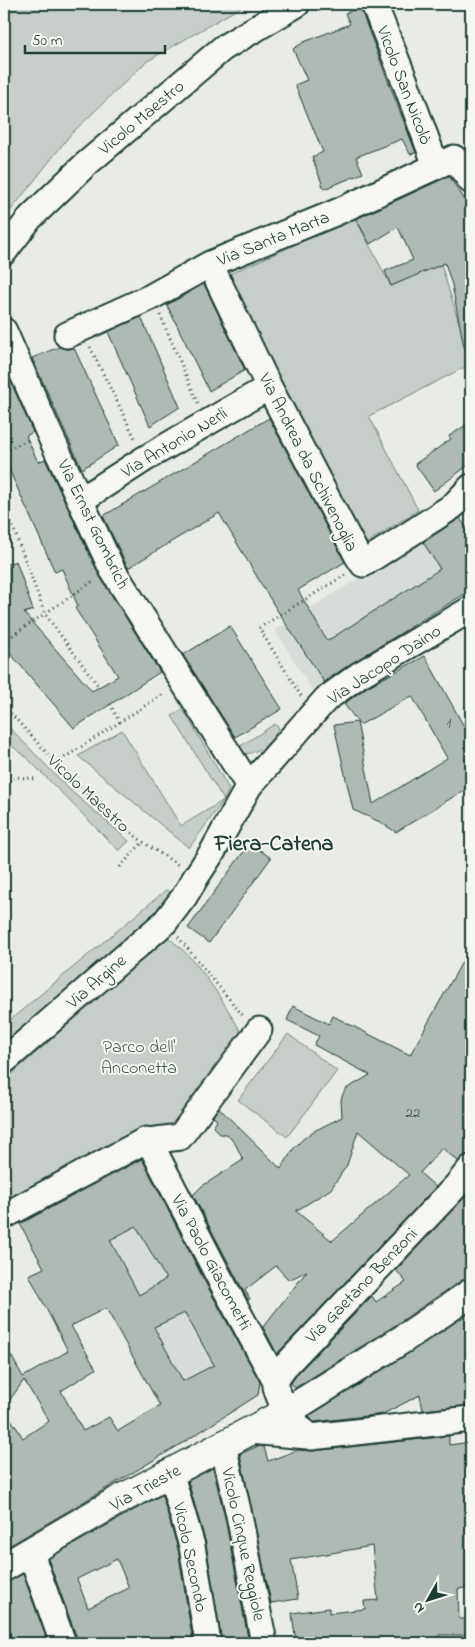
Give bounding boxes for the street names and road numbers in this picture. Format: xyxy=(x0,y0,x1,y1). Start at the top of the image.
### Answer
street label: Vicolo San Nicolò xyxy=(368,22,438,149)
street label: Vicolo Maestro xyxy=(93,75,191,163)
street label: Via Santa Marta xyxy=(213,205,334,275)
street label: Via Andrea da Schivenoglia xyxy=(249,368,364,557)
street label: Via Antonio Nerli xyxy=(116,402,233,486)
street label: Via Ernst Gombrich xyxy=(49,455,135,594)
street label: Via Jacopo Daino xyxy=(322,619,447,713)
street label: Vicolo Maestro xyxy=(40,748,135,840)
street label: Via Argine xyxy=(61,949,134,1017)
street label: Via Paolo Giacometti xyxy=(163,1189,257,1336)
street label: Via Gaetano Benzoni xyxy=(299,1223,425,1351)
street label: Via Trieste xyxy=(105,1458,187,1519)
street label: Vicolo Cinque Reggiole xyxy=(212,1464,271,1625)
street label: Vicolo Secondo xyxy=(165,1499,213,1615)

